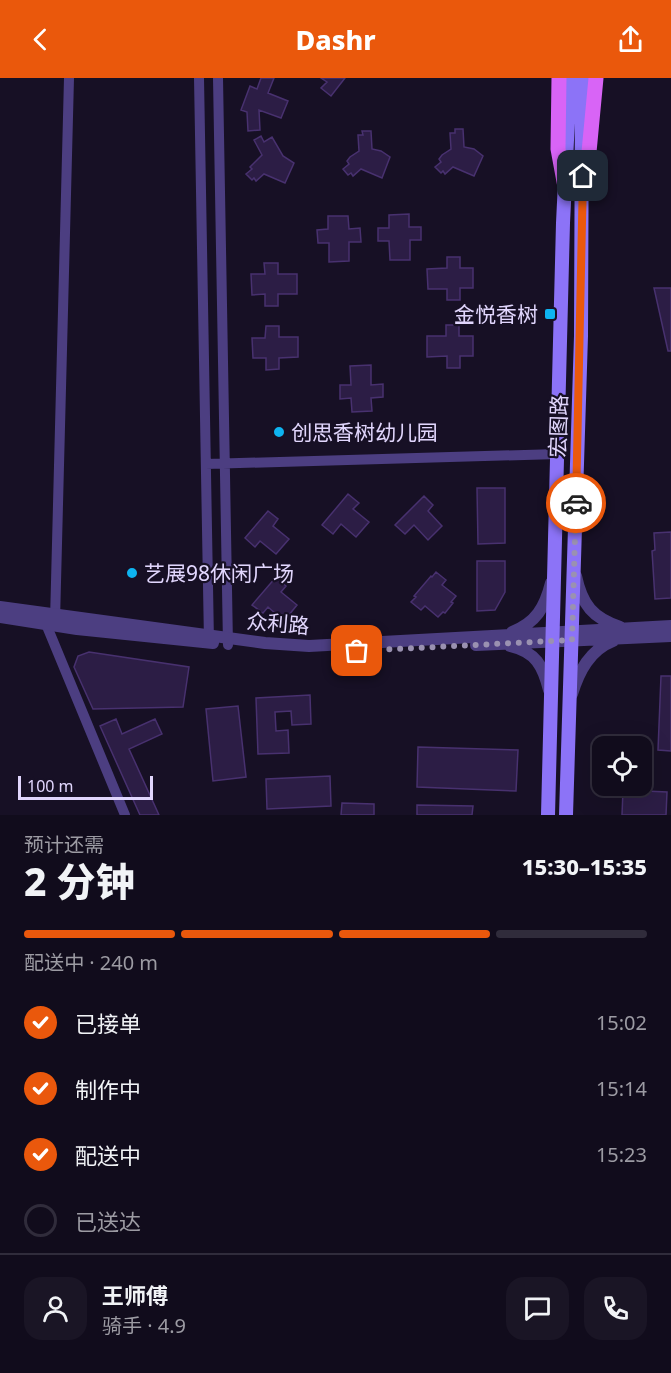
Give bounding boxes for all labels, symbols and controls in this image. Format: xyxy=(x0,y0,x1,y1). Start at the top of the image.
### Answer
text: Dashr xyxy=(295,21,376,58)
icon: back xyxy=(24,23,57,56)
icon: share xyxy=(614,23,647,56)
pin xyxy=(557,150,608,201)
icon: home xyxy=(566,159,599,192)
place label: 金悦香树 xyxy=(454,300,538,328)
marker: 金悦香树 xyxy=(543,307,557,321)
street label: 宏图路 xyxy=(543,394,573,458)
place label: 创思香树幼儿园 xyxy=(291,418,438,446)
marker: 创思香树幼儿园 xyxy=(272,425,286,439)
courier xyxy=(546,473,606,533)
icon: car xyxy=(560,487,593,520)
place label: 艺展98休闲广场 xyxy=(144,559,294,587)
marker: 艺展98休闲广场 xyxy=(125,566,139,580)
street label: 众利路 xyxy=(245,606,311,640)
pin xyxy=(331,625,382,676)
icon: bag xyxy=(340,634,373,667)
map controls xyxy=(592,736,652,796)
button: locate xyxy=(592,736,652,796)
scale bar xyxy=(18,773,153,800)
text: 100 m xyxy=(27,775,74,797)
text: 预计还需 xyxy=(24,831,104,858)
text: 15:30–15:35 xyxy=(522,851,647,881)
text: 2 分钟 xyxy=(24,854,135,907)
text: 配送中 · 240 m xyxy=(24,949,158,976)
icon: check xyxy=(24,1006,57,1039)
text: 已接单 xyxy=(75,1008,141,1038)
text: 15:02 xyxy=(596,1009,647,1036)
icon: check xyxy=(24,1072,57,1105)
text: 制作中 xyxy=(75,1074,141,1104)
text: 15:14 xyxy=(596,1075,647,1102)
icon: check xyxy=(24,1138,57,1171)
text: 配送中 xyxy=(75,1140,141,1170)
text: 15:23 xyxy=(596,1141,647,1168)
text: 已送达 xyxy=(75,1206,141,1236)
button: person xyxy=(24,1277,87,1340)
button: chat xyxy=(506,1277,569,1340)
button: phone xyxy=(584,1277,647,1340)
text: 王师傅 xyxy=(102,1280,168,1310)
text: 骑手 · 4.9 xyxy=(102,1312,186,1339)

